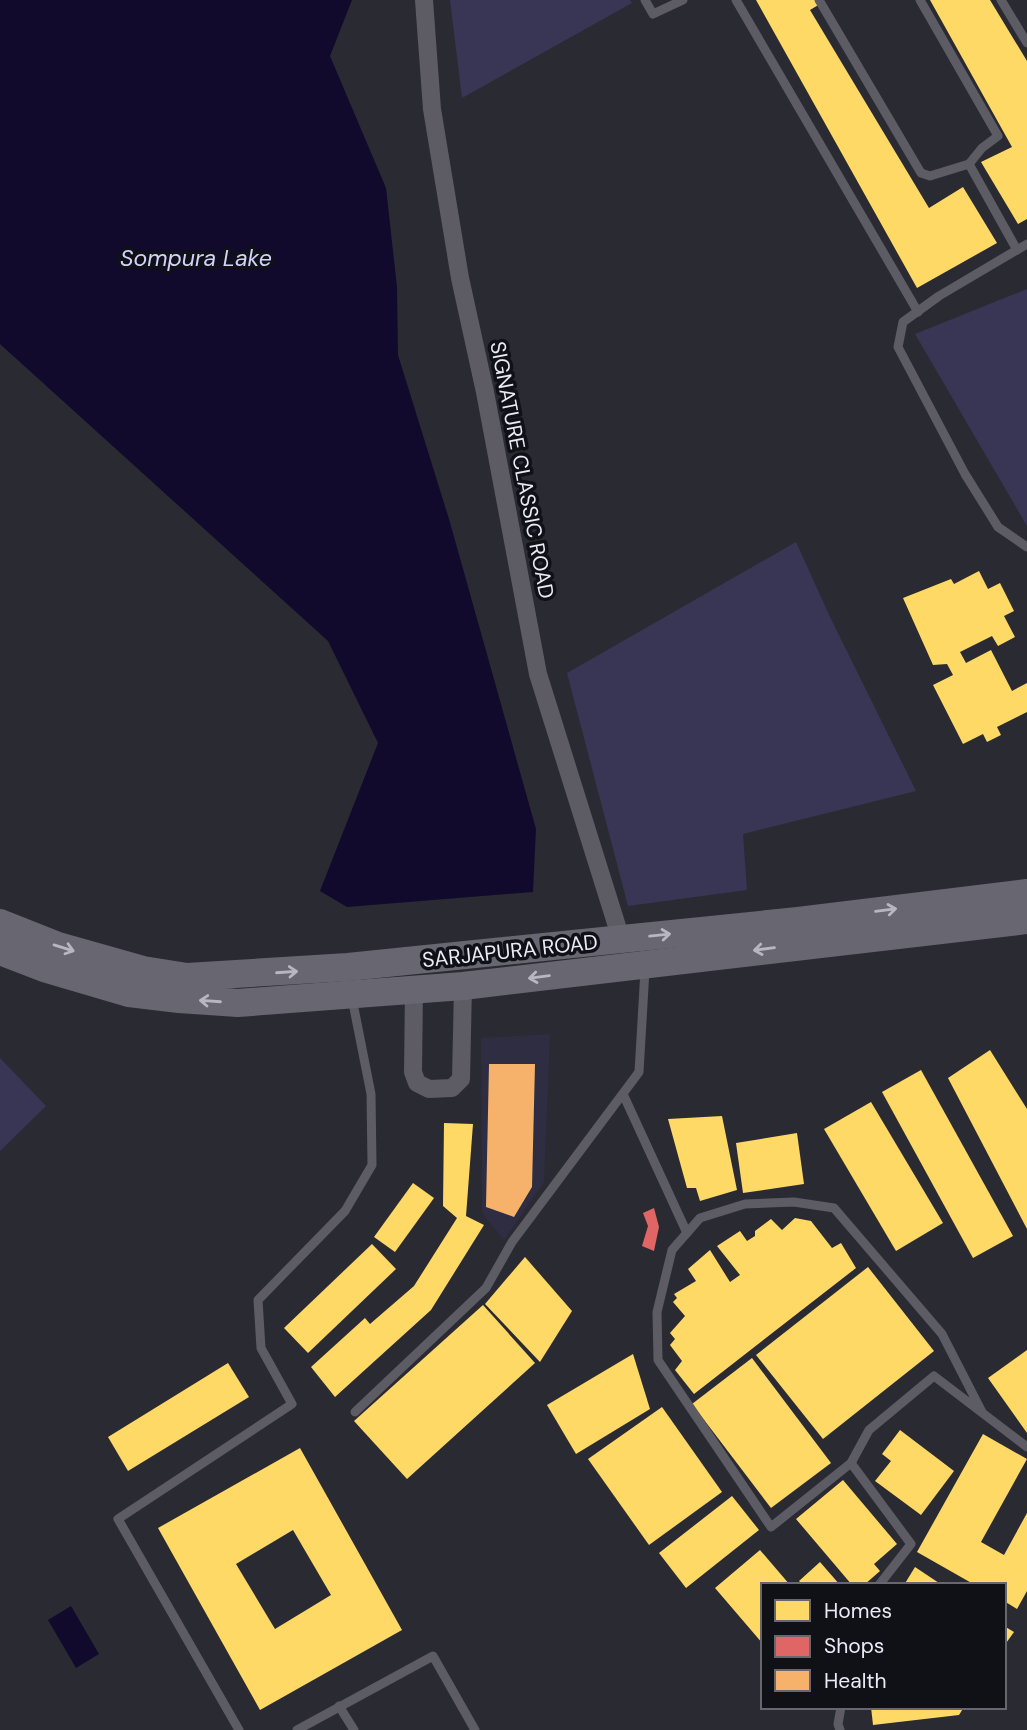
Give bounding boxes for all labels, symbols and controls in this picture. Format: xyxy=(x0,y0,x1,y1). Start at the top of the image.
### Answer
water label: Sompura Lake xyxy=(120,243,272,273)
street label: SIGNATURE CLASSIC ROAD xyxy=(483,339,561,601)
one-way arrow xyxy=(874,904,897,917)
street label: SARJAPURA ROAD xyxy=(421,928,599,974)
one-way arrow xyxy=(648,928,671,941)
one-way arrow xyxy=(52,942,74,955)
one-way arrow xyxy=(754,943,776,956)
one-way arrow xyxy=(276,965,298,978)
one-way arrow xyxy=(528,970,550,983)
one-way arrow xyxy=(199,995,222,1008)
legend xyxy=(761,1583,1006,1709)
text: Homes xyxy=(824,1597,892,1625)
text: Shops xyxy=(824,1632,884,1660)
text: Health xyxy=(824,1667,887,1695)

